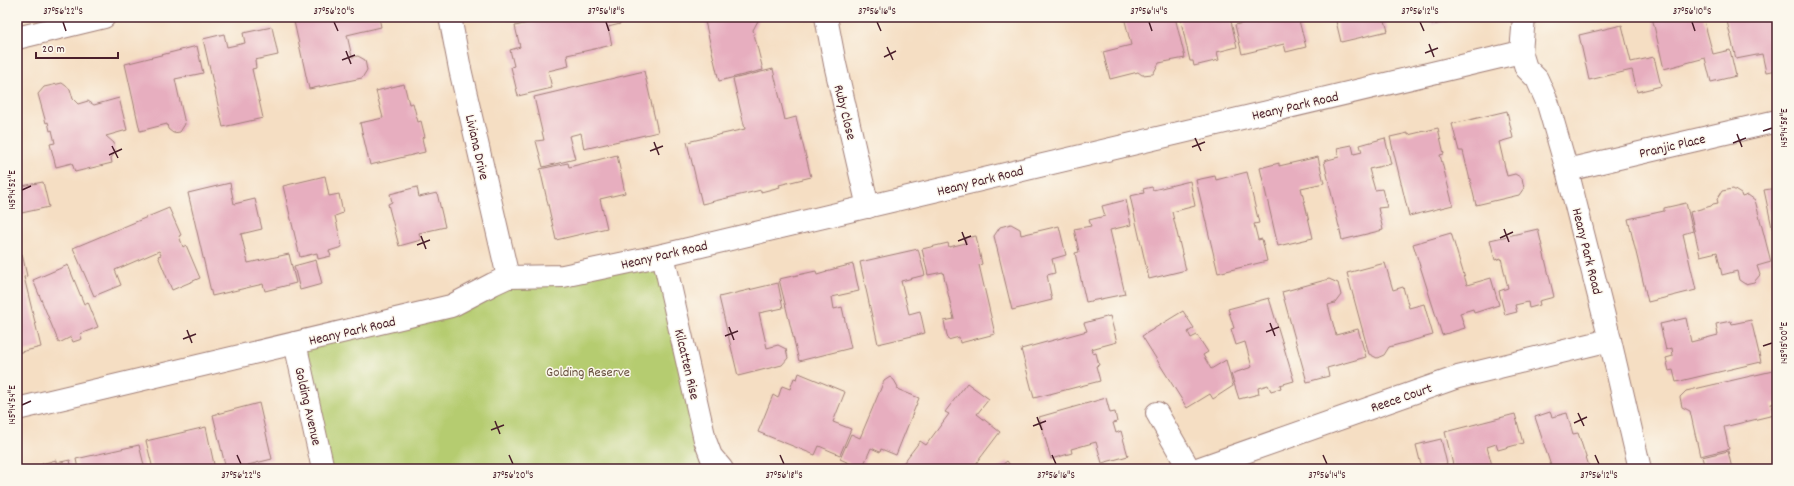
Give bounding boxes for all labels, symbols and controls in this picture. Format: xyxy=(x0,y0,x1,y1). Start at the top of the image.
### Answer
text: 37°56'22"S xyxy=(43,5,83,19)
text: 37°56'20"S xyxy=(314,5,354,19)
text: 37°56'18"S xyxy=(587,5,625,19)
text: 37°56'16"S xyxy=(858,5,896,19)
text: 37°56'14"S xyxy=(1130,5,1168,19)
text: 37°56'12"S xyxy=(1401,5,1439,19)
text: 37°56'10"S xyxy=(1673,5,1711,19)
scale bar xyxy=(36,34,118,60)
text: 20 m xyxy=(42,41,65,58)
street label: Ruby Close xyxy=(828,83,861,142)
street label: Heany Park Road xyxy=(1250,87,1341,127)
text: 145°14'58"E xyxy=(1778,108,1792,148)
street label: Liviana Drive xyxy=(459,113,493,182)
street label: Pranjic Place xyxy=(1637,130,1708,164)
street label: Heany Park Road xyxy=(935,162,1026,202)
text: 145°14'52"E xyxy=(6,170,20,210)
street label: Heany Park Road xyxy=(1566,206,1606,297)
street label: Heany Park Road xyxy=(619,236,710,276)
street label: Heany Park Road xyxy=(307,312,398,352)
text: 145°15'00"E xyxy=(1778,322,1792,364)
street label: Kilcatten Rise xyxy=(668,327,704,402)
park label: Golding Reserve xyxy=(546,363,630,383)
street label: Golding Avenue xyxy=(288,365,326,448)
street label: Reece Court xyxy=(1368,379,1435,419)
text: 145°14'54"E xyxy=(6,385,20,425)
text: 37°56'22"S xyxy=(221,469,261,483)
text: 37°56'20"S xyxy=(493,469,533,483)
text: 37°56'18"S xyxy=(765,469,803,483)
text: 37°56'16"S xyxy=(1037,469,1075,483)
text: 37°56'14"S xyxy=(1308,469,1346,483)
text: 37°56'12"S xyxy=(1580,469,1618,483)

